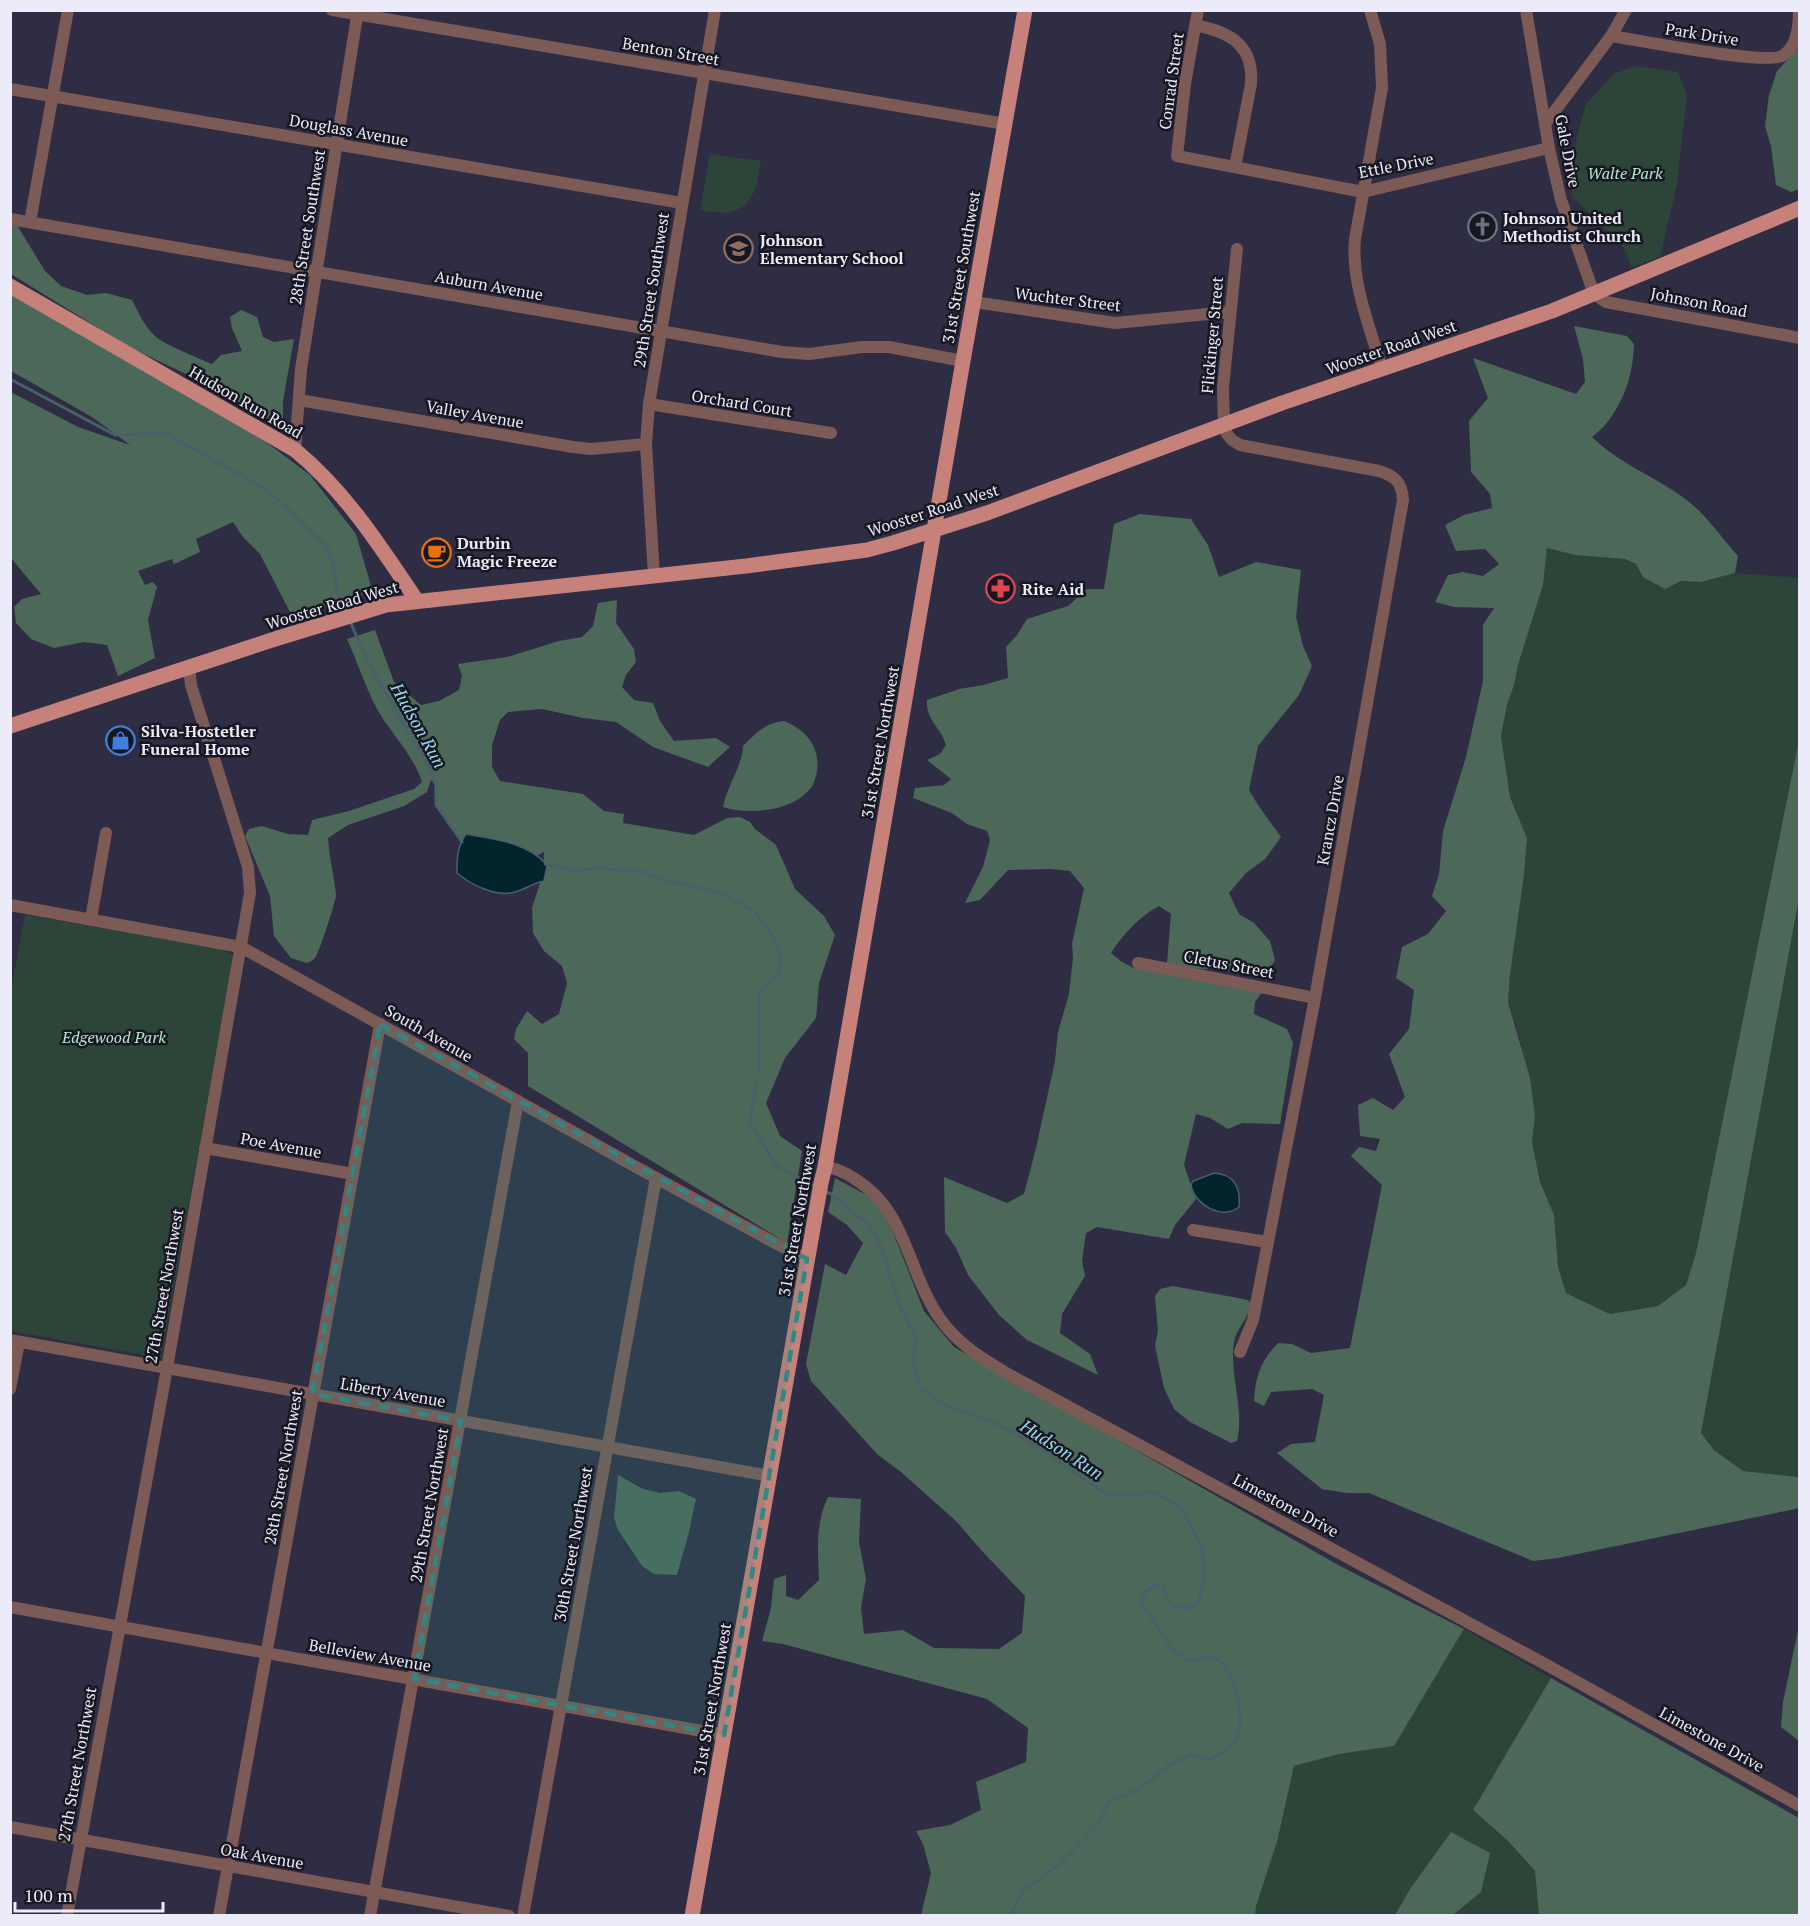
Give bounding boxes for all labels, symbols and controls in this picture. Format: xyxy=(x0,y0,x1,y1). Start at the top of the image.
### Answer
street label: Park Drive xyxy=(1664,17,1740,51)
street label: Conrad Street xyxy=(1153,31,1189,131)
street label: Benton Street xyxy=(621,32,721,70)
street label: Douglass Avenue xyxy=(288,109,410,151)
street label: Gale Drive xyxy=(1550,113,1586,189)
street label: Ettle Drive xyxy=(1357,147,1435,183)
street label: 28th Street Southwest xyxy=(284,148,330,306)
park label: Walte Park xyxy=(1587,162,1663,184)
street label: 31st Street Southwest xyxy=(937,189,985,345)
place label: Johnson United Methodist Church xyxy=(1503,207,1642,247)
street label: 29th Street Southwest xyxy=(628,211,674,369)
church icon: Johnson United Methodist Church xyxy=(1466,211,1498,243)
place label: Johnson Elementary School xyxy=(760,229,904,269)
school or university icon: Johnson Elementary School xyxy=(723,233,755,265)
street label: Auburn Avenue xyxy=(433,265,545,305)
street label: Flickinger Street xyxy=(1196,275,1228,395)
street label: Wuchter Street xyxy=(1014,282,1122,316)
street label: Johnson Road xyxy=(1649,282,1749,322)
street label: Wooster Road West xyxy=(1323,314,1459,380)
street label: Hudson Run Road xyxy=(185,361,307,443)
street label: Orchard Court xyxy=(690,384,794,422)
street label: Valley Avenue xyxy=(424,395,526,433)
street label: Wooster Road West xyxy=(864,478,1002,542)
place label: Durbin Magic Freeze xyxy=(457,532,557,572)
cafe icon: Durbin Magic Freeze xyxy=(420,536,452,568)
pharmacy icon: Rite Aid xyxy=(985,573,1017,605)
street label: Wooster Road West xyxy=(263,576,401,634)
place label: Rite Aid xyxy=(1022,578,1085,600)
street label: 31st Street Northwest xyxy=(856,664,904,820)
water label: Hudson Run xyxy=(385,677,452,772)
place label: Silva-Hostetler Funeral Home xyxy=(141,720,256,760)
shop icon: Silva-Hostetler Funeral Home xyxy=(104,724,136,756)
street label: Krancz Drive xyxy=(1311,773,1349,867)
street label: Cletus Street xyxy=(1182,944,1276,984)
street label: South Avenue xyxy=(381,999,477,1067)
park label: Edgewood Park xyxy=(61,1026,166,1048)
street label: Poe Avenue xyxy=(239,1127,323,1163)
street label: 31st Street Northwest xyxy=(773,1142,821,1298)
street label: 27th Street Northwest xyxy=(140,1207,188,1365)
street label: Liberty Avenue xyxy=(339,1372,447,1412)
street label: 28th Street Northwest xyxy=(259,1388,307,1546)
water label: Hudson Run xyxy=(1015,1413,1108,1485)
street label: 29th Street Northwest xyxy=(405,1426,453,1584)
street label: 30th Street Northwest xyxy=(549,1465,597,1623)
street label: Limestone Drive xyxy=(1229,1468,1343,1542)
street label: 31st Street Northwest xyxy=(688,1621,736,1777)
street label: Belleview Avenue xyxy=(307,1633,433,1677)
street label: 27th Street Northwest xyxy=(53,1685,101,1843)
street label: Limestone Drive xyxy=(1656,1701,1768,1777)
street label: Oak Avenue xyxy=(219,1838,305,1874)
scale bar xyxy=(15,1875,164,1913)
text: 100 m xyxy=(24,1883,73,1907)

